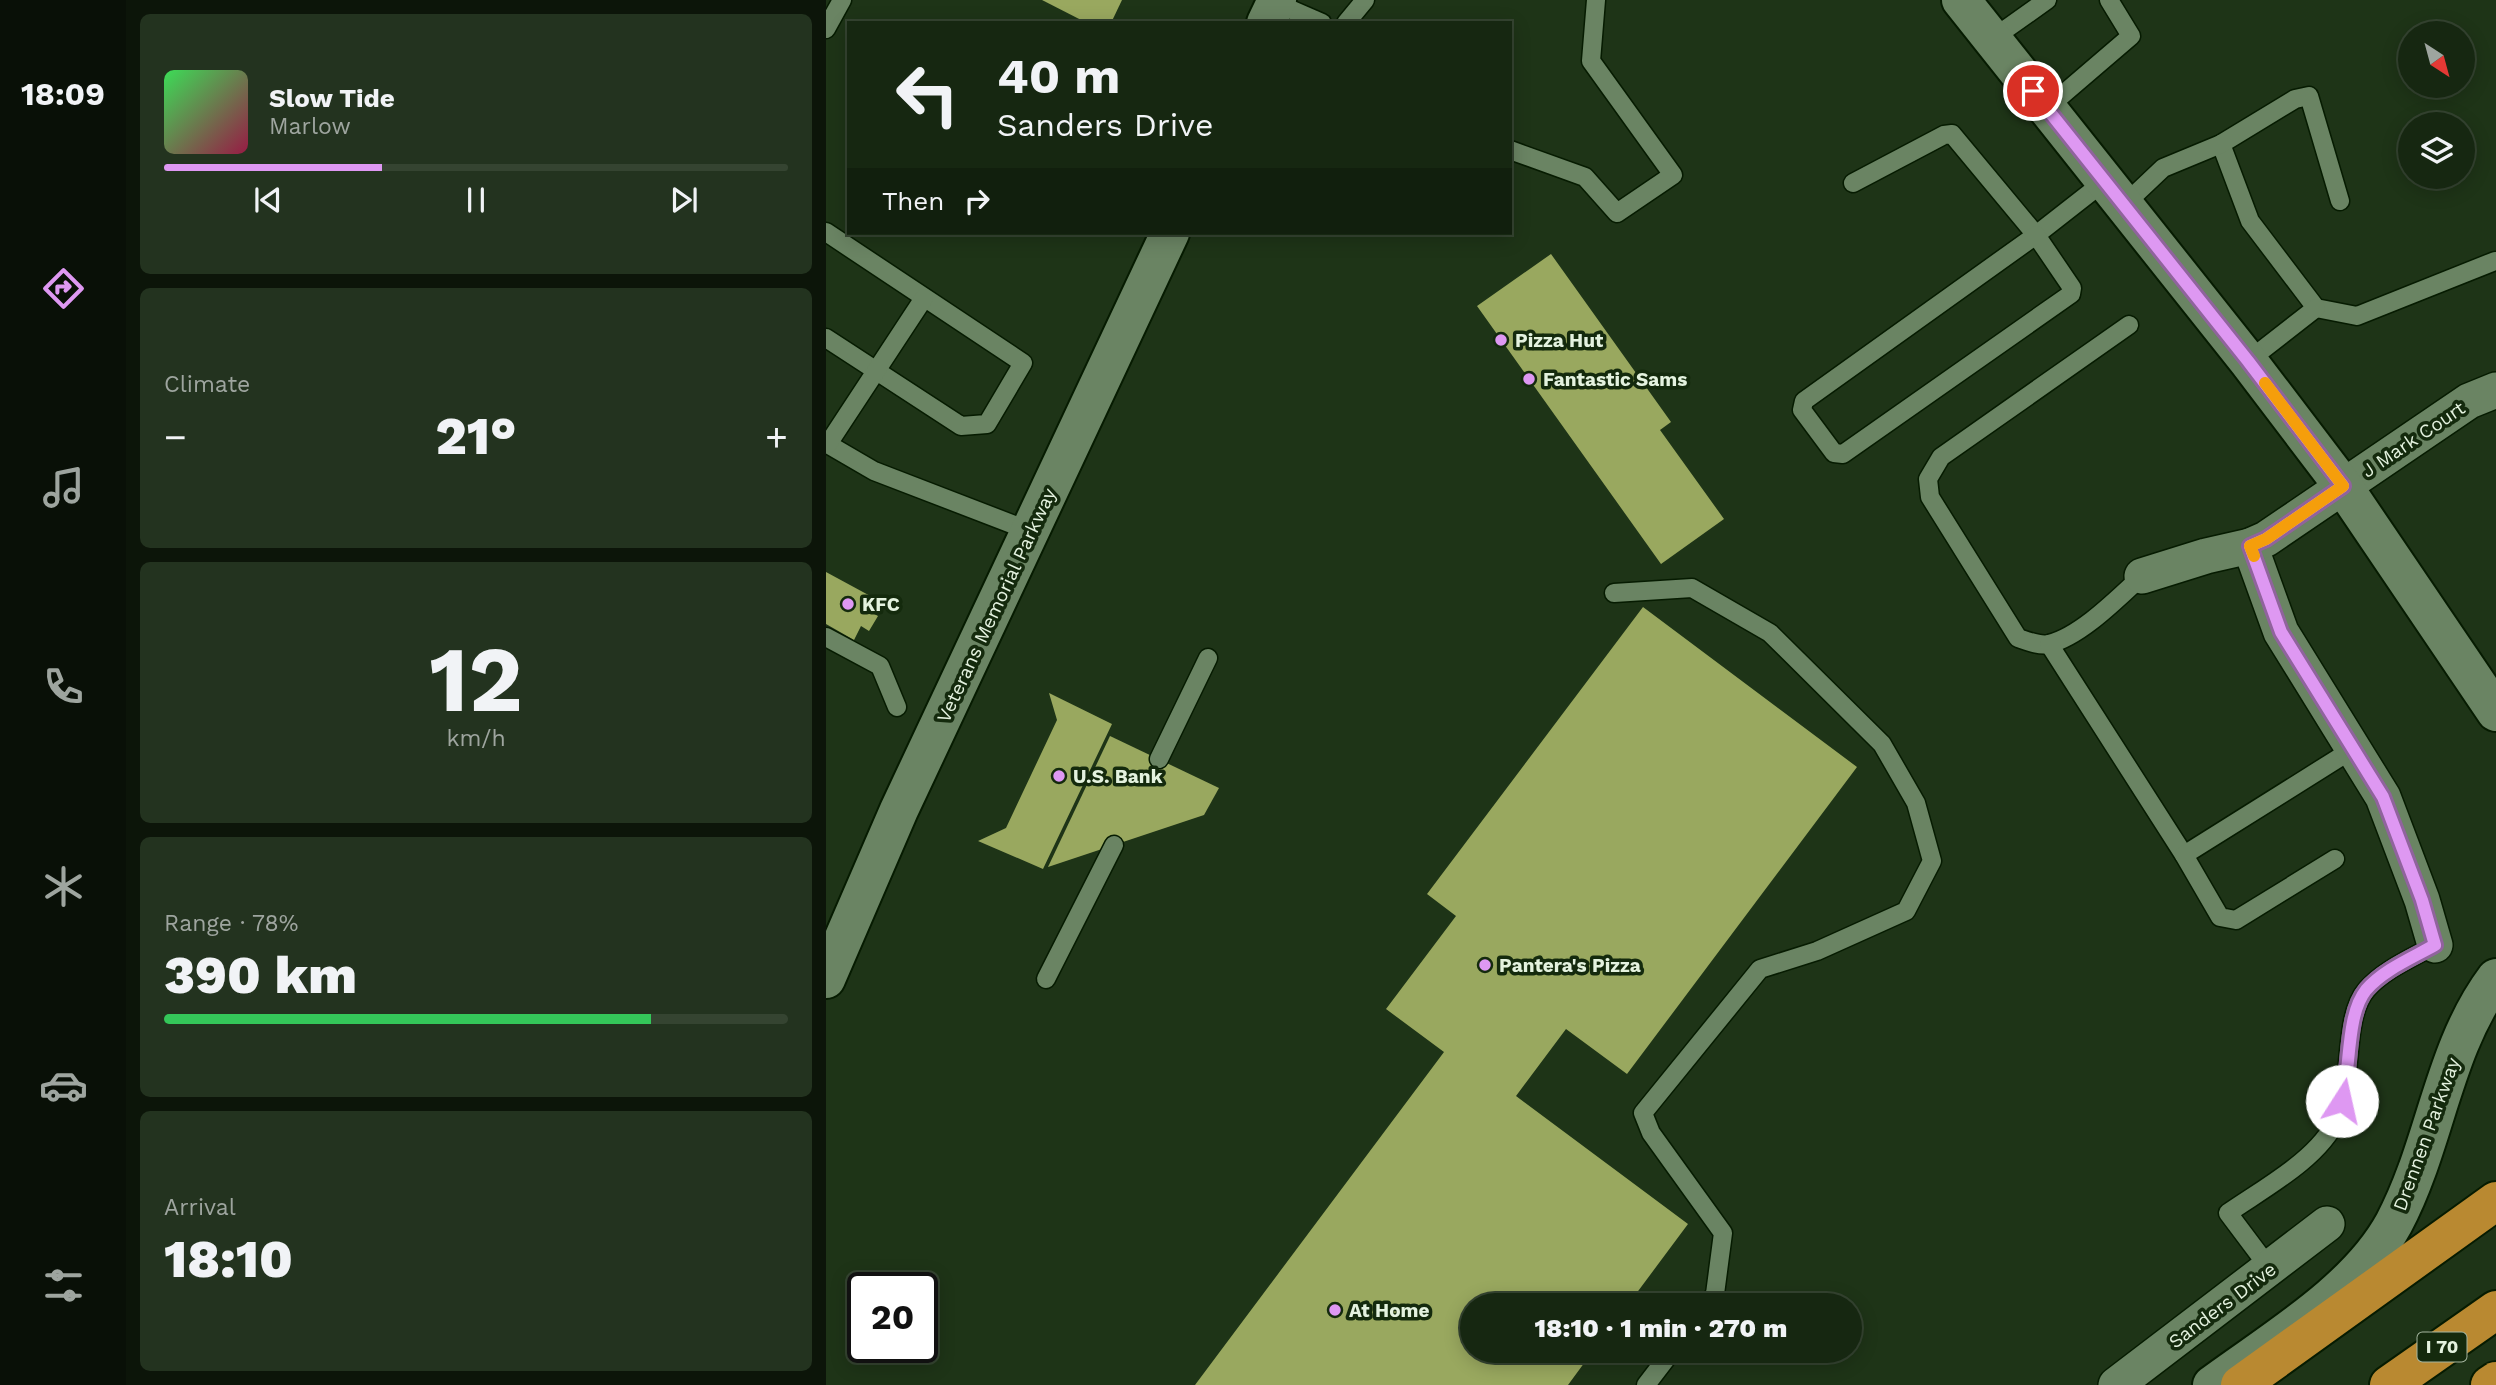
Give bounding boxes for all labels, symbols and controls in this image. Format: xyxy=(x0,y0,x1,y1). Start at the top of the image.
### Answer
north arrow xyxy=(2398,21,2474,98)
map controls xyxy=(2398,21,2475,189)
text: 40 m xyxy=(997,47,1120,105)
icon: left xyxy=(882,49,973,140)
pin xyxy=(2003,61,2063,121)
icon: arrive xyxy=(2014,72,2052,110)
text: 18:09 xyxy=(21,75,105,113)
text: Slow Tide xyxy=(269,83,395,113)
text: Sanders Drive xyxy=(997,106,1213,144)
button: layers xyxy=(2398,112,2475,189)
text: Marlow xyxy=(269,113,351,140)
icon: previous xyxy=(249,181,287,219)
icon: pause xyxy=(457,181,495,219)
icon: next xyxy=(665,181,703,219)
icon: right xyxy=(958,182,996,220)
text: Then xyxy=(882,186,944,216)
icon: directions xyxy=(39,264,88,313)
place label: Pizza Hut xyxy=(1515,329,1604,352)
marker: Pizza Hut xyxy=(1493,332,1509,348)
place label: Fantastic Sams xyxy=(1543,368,1687,391)
text: Climate xyxy=(164,371,250,398)
marker: Fantastic Sams xyxy=(1521,371,1537,387)
street label: J Mark Court xyxy=(2357,396,2469,483)
text: 21° xyxy=(436,406,516,467)
text: − xyxy=(164,415,187,459)
text: + xyxy=(765,415,788,459)
icon: music xyxy=(39,463,88,512)
street label: Veterans Memorial Parkway xyxy=(932,484,1061,726)
place label: KFC xyxy=(862,593,900,616)
marker: KFC xyxy=(840,596,856,612)
text: 12 xyxy=(429,626,523,733)
icon: phone xyxy=(39,662,88,711)
text: km/h xyxy=(446,725,506,752)
place label: U.S. Bank xyxy=(1073,765,1163,788)
marker: U.S. Bank xyxy=(1051,768,1067,784)
icon: climate xyxy=(39,862,88,911)
text: Range · 78% xyxy=(164,910,298,937)
text: 390 km xyxy=(164,945,357,1006)
place label: Pantera's Pizza xyxy=(1499,954,1641,977)
marker: Pantera's Pizza xyxy=(1477,957,1493,973)
street label: Drennen Parkway xyxy=(2388,1054,2465,1214)
icon: car xyxy=(39,1061,88,1110)
position arrow xyxy=(2305,1064,2379,1138)
text: Arrival xyxy=(164,1194,236,1221)
text: 18:10 xyxy=(164,1229,293,1290)
street label: Sanders Drive xyxy=(2164,1258,2281,1353)
icon: filters xyxy=(39,1261,88,1310)
speed limit sign: 20 xyxy=(847,1272,938,1363)
place label: At Home xyxy=(1349,1299,1429,1322)
marker: At Home xyxy=(1327,1302,1343,1318)
text: 18:10 · 1 min · 270 m xyxy=(1535,1313,1787,1343)
road number: I 70 xyxy=(2418,1332,2466,1362)

